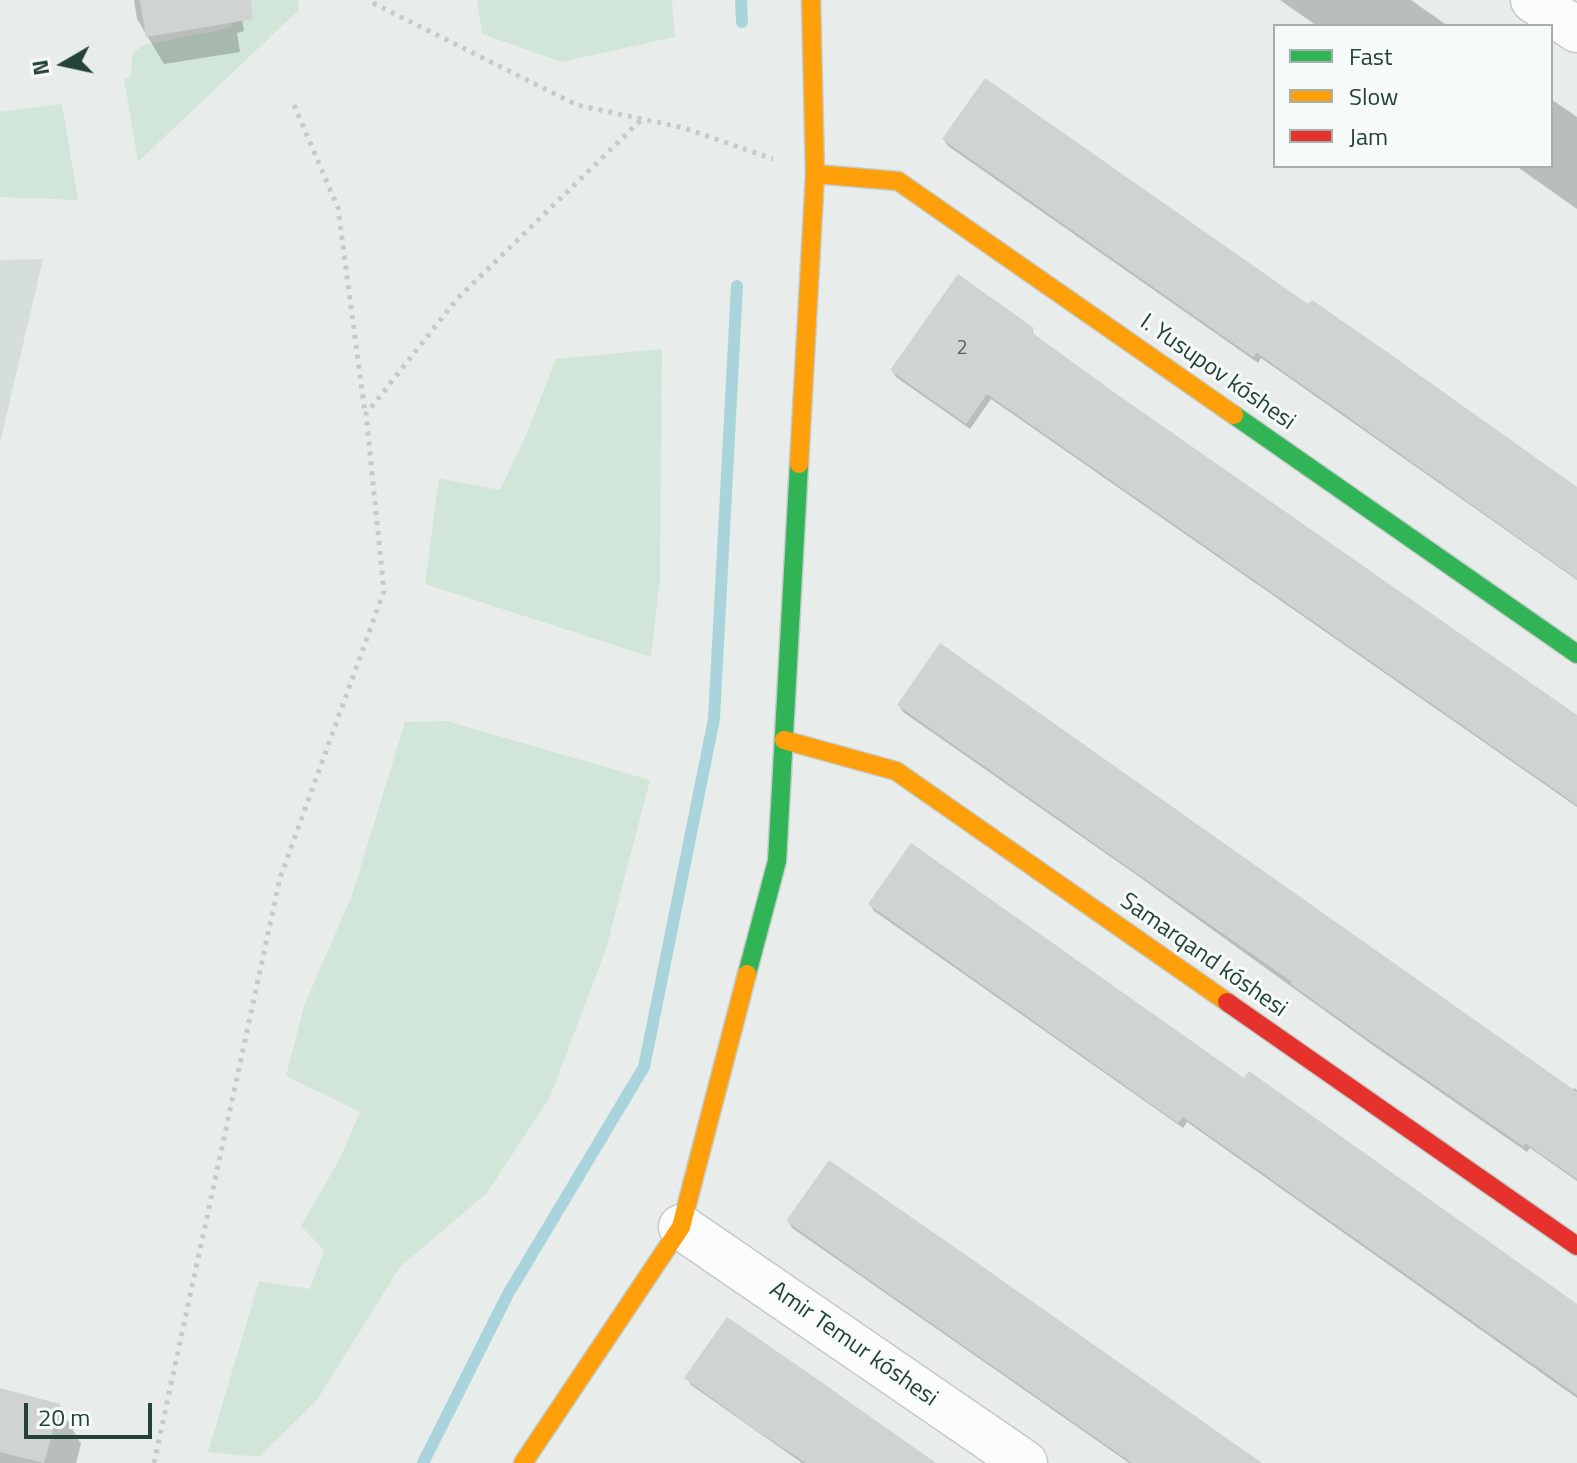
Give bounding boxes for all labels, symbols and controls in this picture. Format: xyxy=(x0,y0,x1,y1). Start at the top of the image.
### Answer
north arrow xyxy=(24,24,104,104)
legend xyxy=(1273,24,1553,168)
text: Fast xyxy=(1349,38,1392,74)
text: N xyxy=(22,58,58,78)
text: Slow xyxy=(1349,78,1398,114)
text: Jam xyxy=(1349,118,1388,154)
street label: I. Yusupov kóshesi xyxy=(1134,309,1300,437)
house number: 2 xyxy=(956,337,968,361)
street label: Samarqand kóshesi xyxy=(1114,888,1292,1024)
street label: Amir Temur kóshesi xyxy=(763,1276,943,1414)
scale bar xyxy=(28,1387,156,1437)
text: 20 m xyxy=(38,1399,90,1435)

